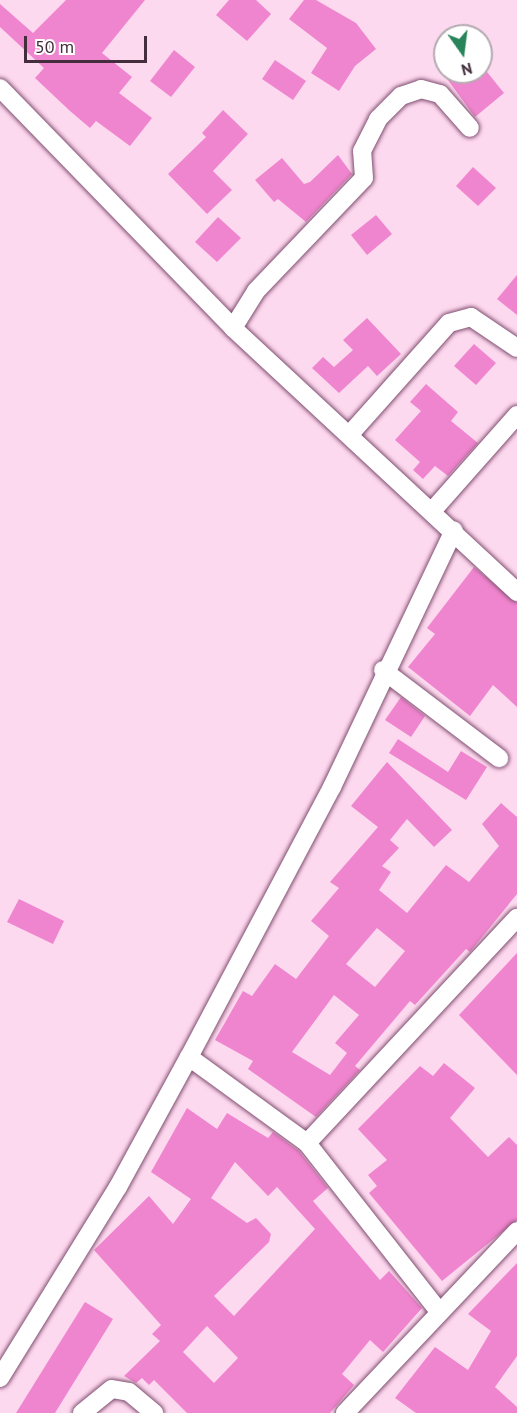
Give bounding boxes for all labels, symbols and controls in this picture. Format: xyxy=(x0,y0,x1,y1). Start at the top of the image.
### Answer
scale bar xyxy=(27,24,150,62)
north arrow xyxy=(433,24,493,84)
text: 50 m xyxy=(35,35,74,58)
text: N xyxy=(459,59,474,80)

